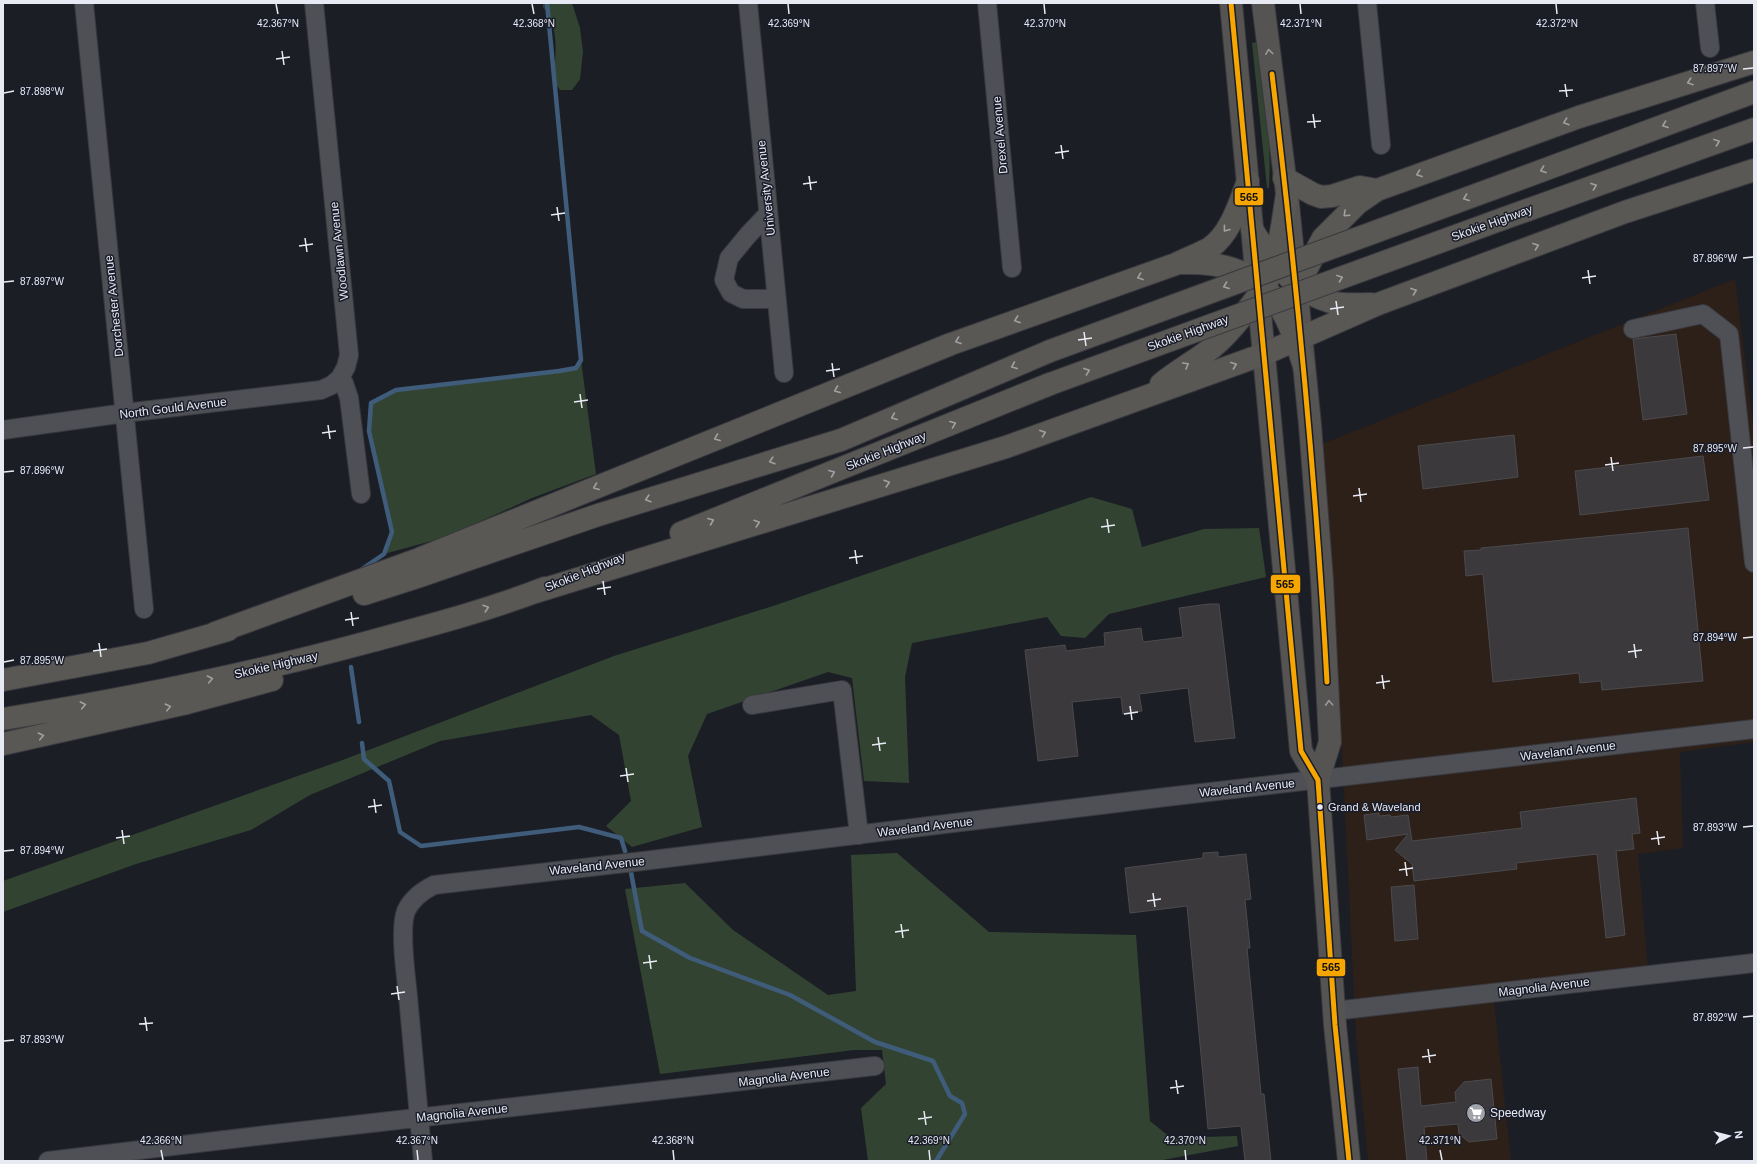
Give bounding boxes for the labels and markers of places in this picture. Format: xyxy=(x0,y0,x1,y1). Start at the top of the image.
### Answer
place label: Grand & Waveland xyxy=(1328,801,1421,813)
marker: Grand & Waveland xyxy=(1315,802,1325,812)
supermarket icon: Speedway xyxy=(1465,1102,1487,1124)
place label: Speedway xyxy=(1490,1106,1546,1120)

